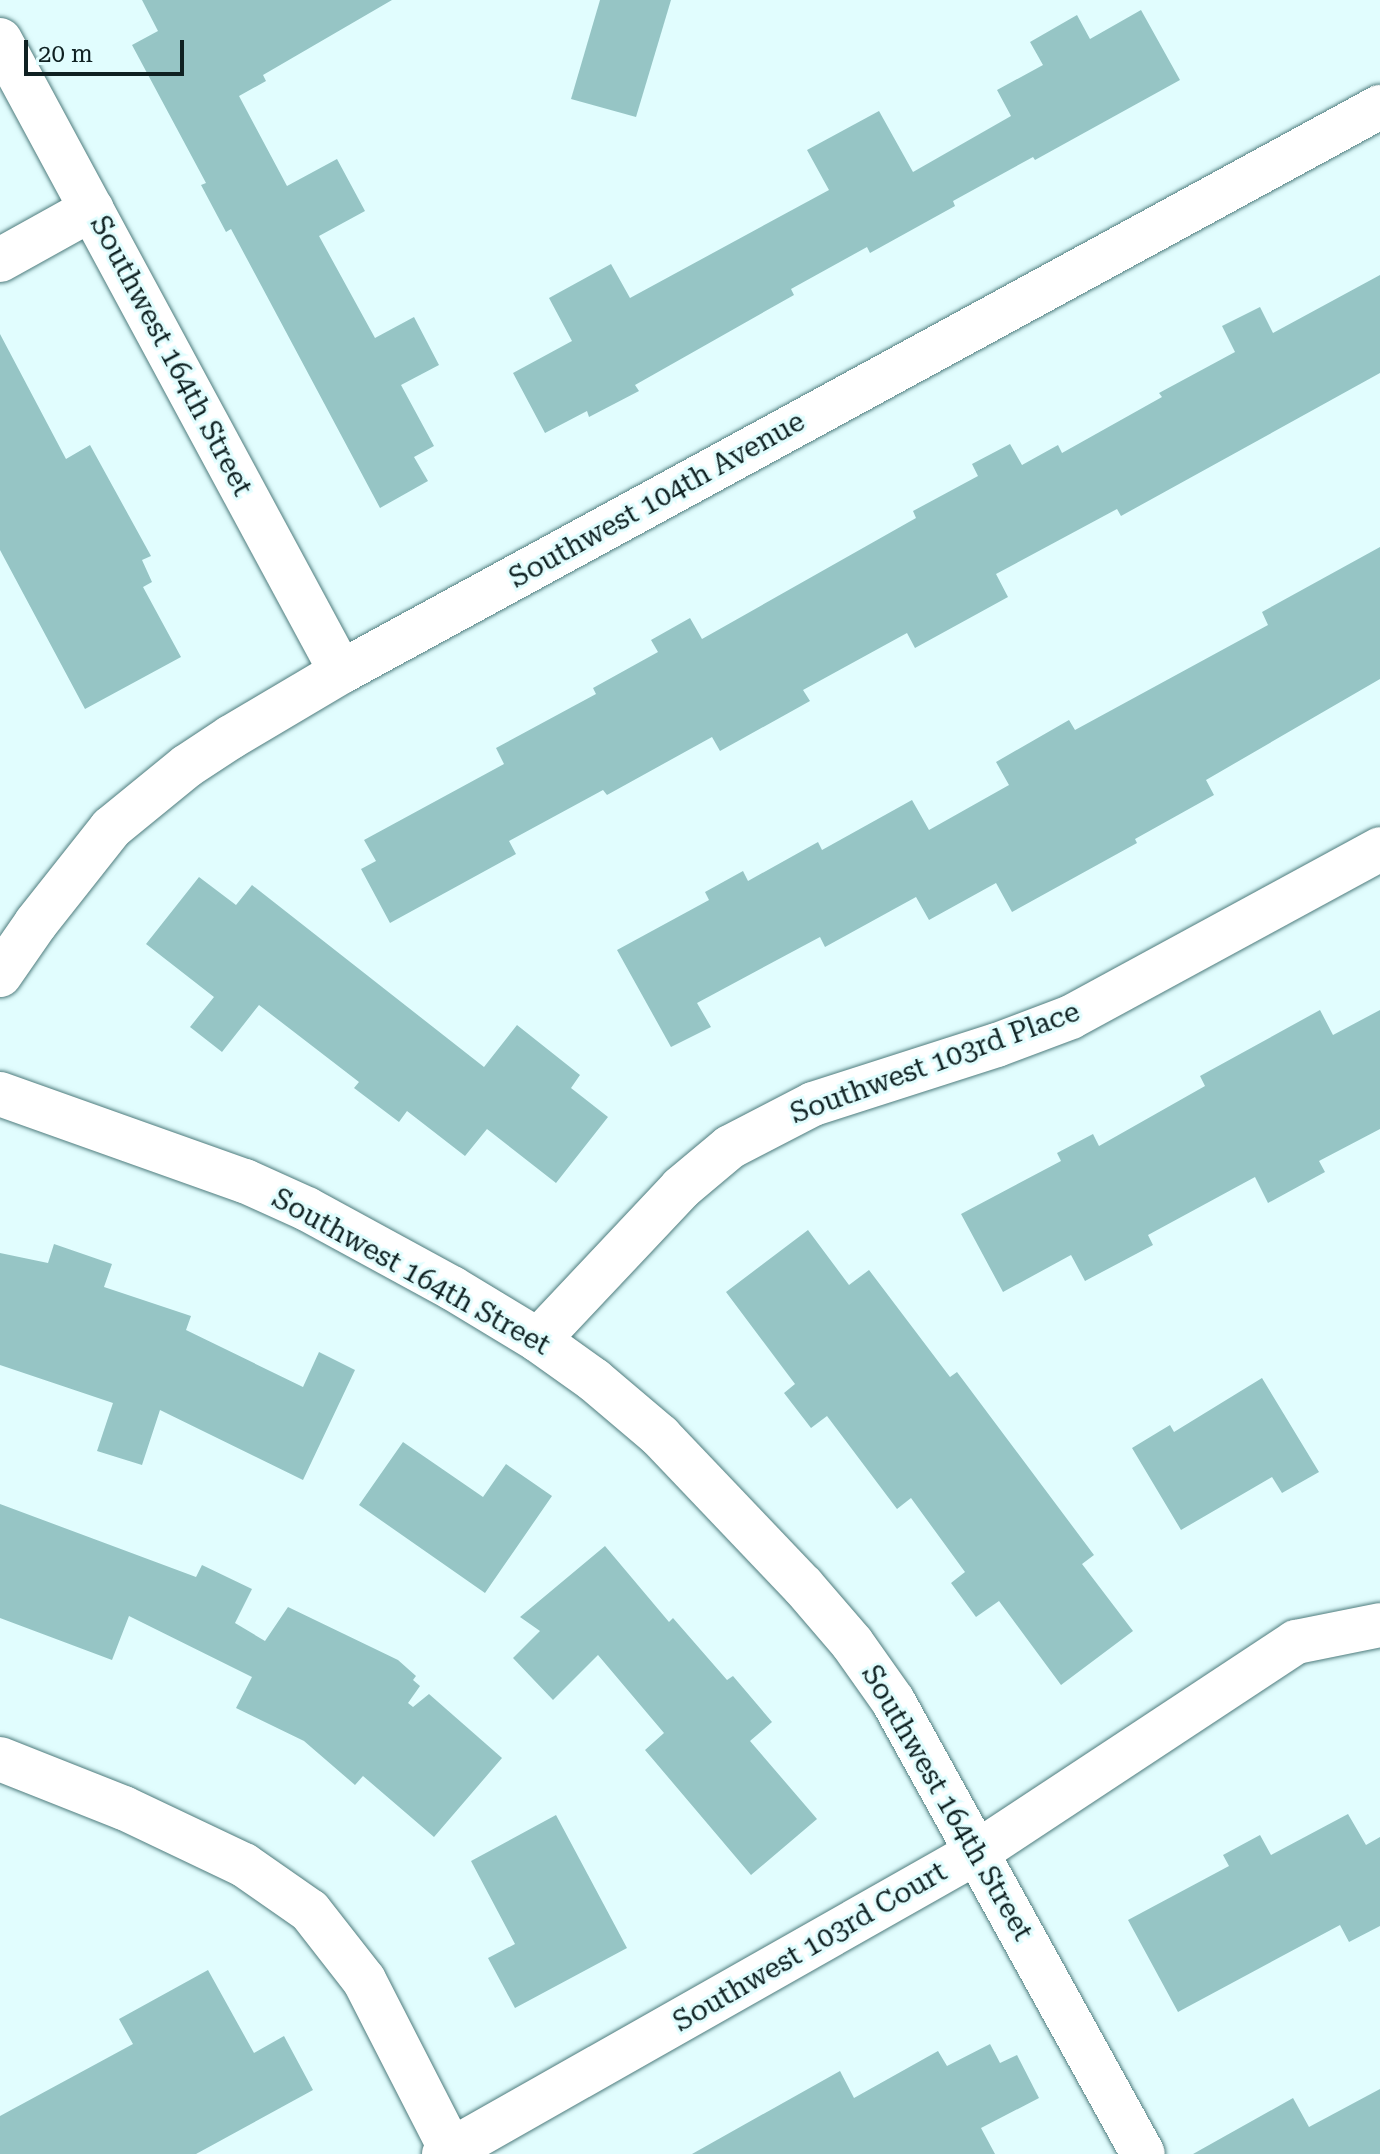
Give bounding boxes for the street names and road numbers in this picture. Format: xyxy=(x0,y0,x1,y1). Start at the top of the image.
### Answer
street label: Southwest 164th Street xyxy=(83,210,259,502)
street label: Southwest 104th Avenue xyxy=(503,405,811,595)
street label: Southwest 103rd Place xyxy=(786,995,1084,1131)
street label: Southwest 164th Street xyxy=(266,1182,556,1362)
street label: Southwest 164th Street xyxy=(854,1659,1040,1947)
street label: Southwest 103rd Court xyxy=(667,1855,953,2039)

